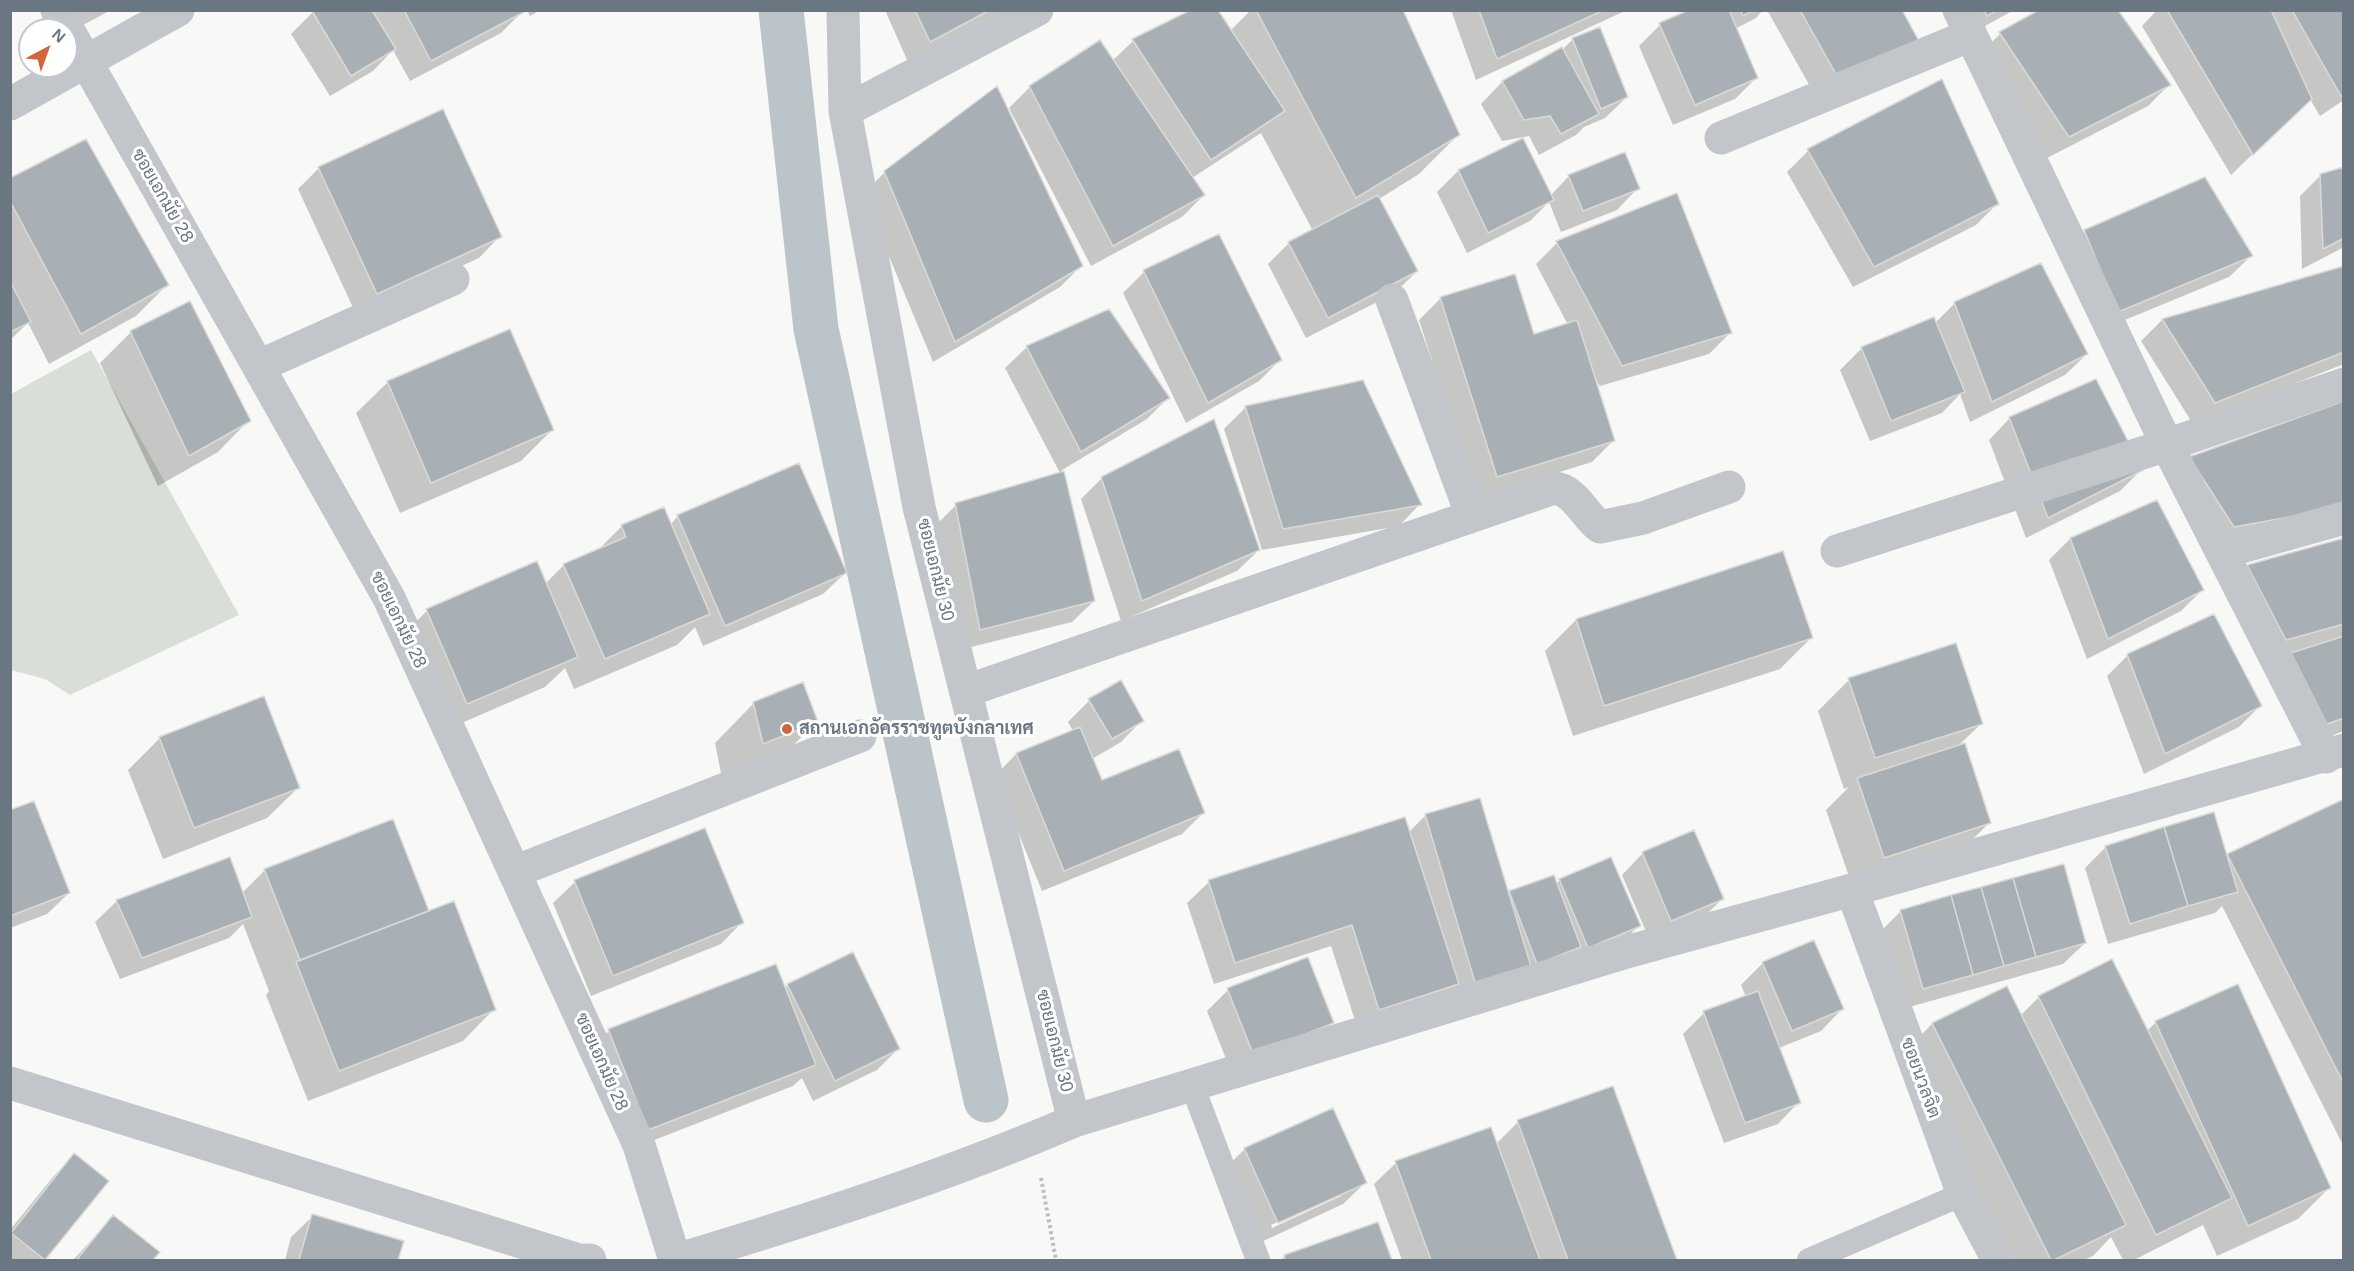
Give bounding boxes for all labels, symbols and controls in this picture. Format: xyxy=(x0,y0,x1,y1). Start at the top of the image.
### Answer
north arrow xyxy=(18,18,78,78)
text: N xyxy=(49,25,69,46)
street label: ซอยเอกมัย 28 xyxy=(126,145,198,247)
street label: ซอยเอกมัย 30 xyxy=(912,517,958,623)
street label: ซอยเอกมัย 28 xyxy=(365,568,431,672)
place label: สถานเอกอัครราชทูตบังกลาเทศ xyxy=(799,718,1034,740)
marker: สถานเอกอัครราชทูตบังกลาเทศ xyxy=(780,722,794,736)
street label: ซอยเอกมัย 30 xyxy=(1031,988,1077,1094)
street label: ซอยเอกมัย 28 xyxy=(570,1010,632,1114)
street label: ซอยนวลจิต xyxy=(1895,1035,1945,1121)

